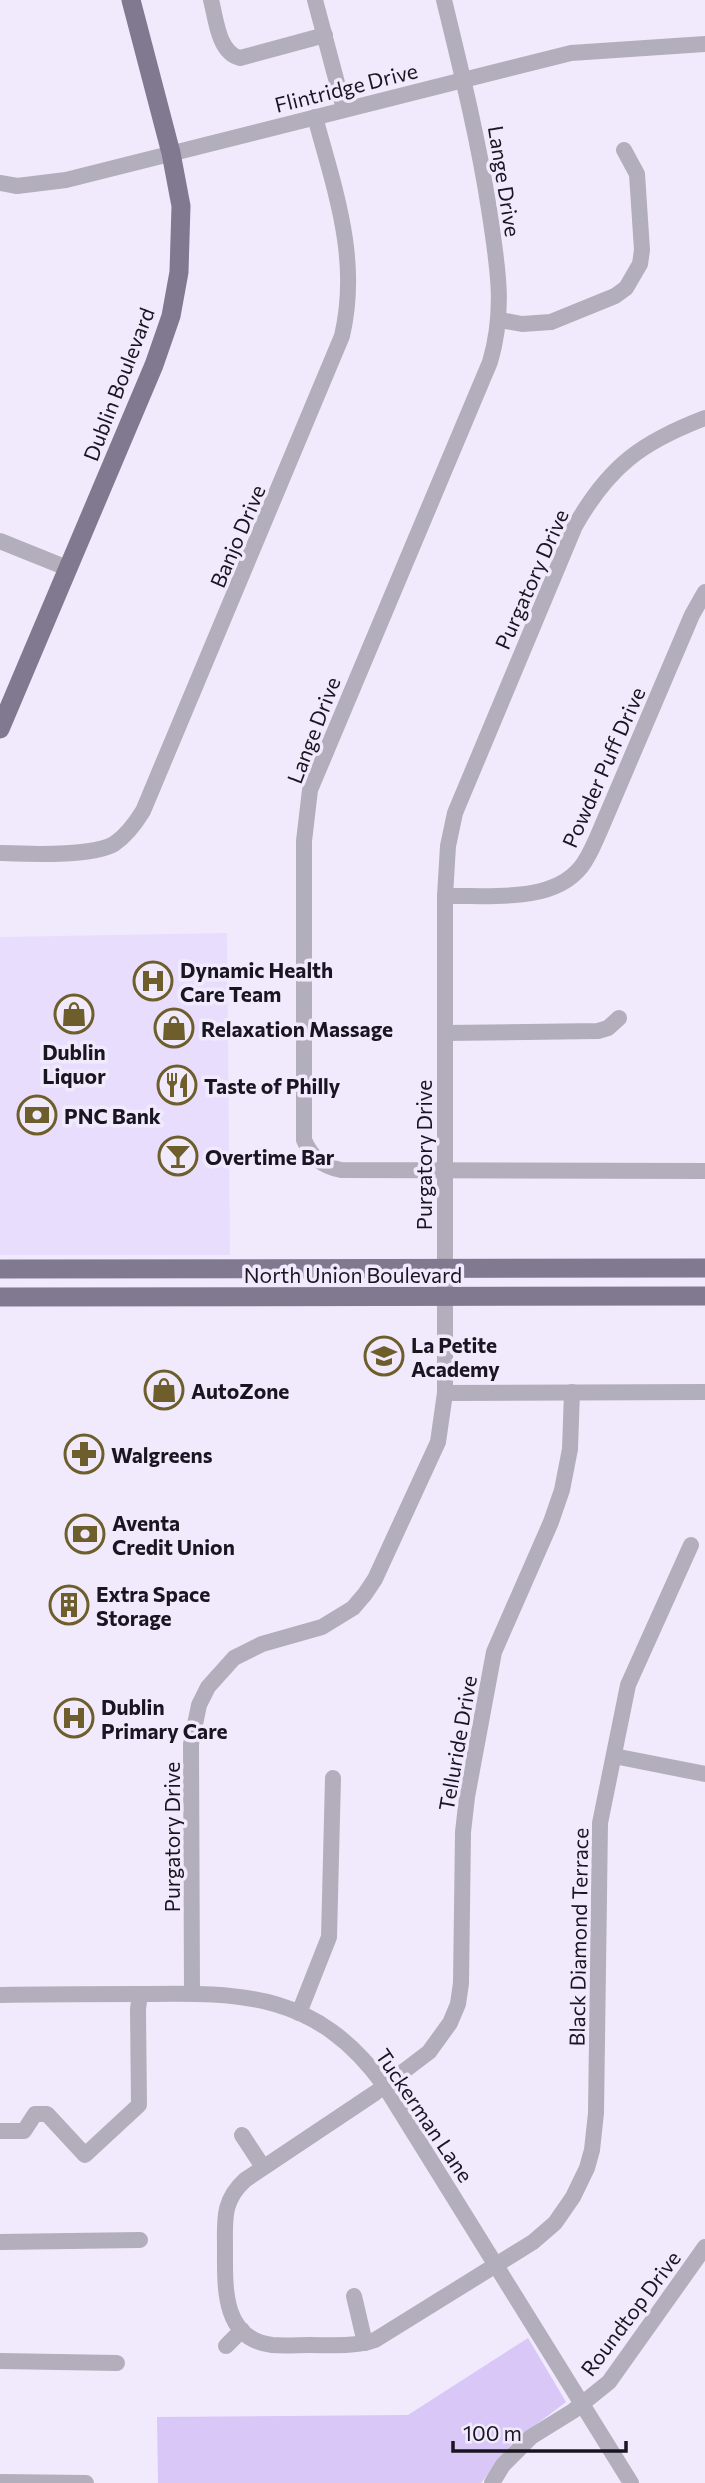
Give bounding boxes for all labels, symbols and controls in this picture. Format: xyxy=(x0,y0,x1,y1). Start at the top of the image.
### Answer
street label: Flintridge Drive xyxy=(272,57,420,117)
street label: Lange Drive xyxy=(484,124,526,238)
street label: Dublin Boulevard xyxy=(77,304,159,464)
street label: Banjo Drive xyxy=(204,481,270,591)
street label: Purgatory Drive xyxy=(489,505,573,653)
street label: Lange Drive xyxy=(281,673,345,787)
street label: Powder Puff Drive xyxy=(556,683,650,851)
place label: Dynamic Health Care Team xyxy=(180,957,333,1006)
hospital icon: Dynamic Health Care Team xyxy=(132,960,174,1002)
shop icon: Dublin Liquor xyxy=(53,993,95,1035)
shop icon: Relaxation Massage xyxy=(153,1007,195,1049)
place label: Relaxation Massage xyxy=(201,1016,393,1041)
place label: Dublin Liquor xyxy=(42,1039,106,1088)
restaurant icon: Taste of Philly xyxy=(156,1064,198,1106)
place label: Taste of Philly xyxy=(204,1073,341,1098)
street label: Purgatory Drive xyxy=(411,1080,436,1230)
bank icon: PNC Bank xyxy=(16,1094,58,1136)
place label: PNC Bank xyxy=(64,1103,161,1128)
bar icon: Overtime Bar xyxy=(157,1135,199,1177)
place label: Overtime Bar xyxy=(205,1144,335,1169)
street label: North Union Boulevard xyxy=(244,1262,462,1287)
place label: La Petite Academy xyxy=(411,1332,500,1381)
school or university icon: La Petite Academy xyxy=(363,1335,405,1377)
shop icon: AutoZone xyxy=(143,1369,185,1411)
place label: AutoZone xyxy=(191,1378,289,1403)
pharmacy icon: Walgreens xyxy=(63,1433,105,1475)
place label: Walgreens xyxy=(111,1442,213,1467)
place label: Aventa Credit Union xyxy=(112,1510,235,1559)
bank icon: Aventa Credit Union xyxy=(64,1513,106,1555)
place label: Extra Space Storage xyxy=(96,1581,210,1630)
building icon: Extra Space Storage xyxy=(48,1584,90,1626)
street label: Telluride Drive xyxy=(433,1673,481,1813)
place label: Dublin Primary Care xyxy=(101,1694,228,1743)
hospital icon: Dublin Primary Care xyxy=(53,1697,95,1739)
street label: Purgatory Drive xyxy=(159,1762,184,1912)
street label: Black Diamond Terrace xyxy=(564,1828,592,2046)
street label: Tuckerman Lane xyxy=(371,2043,479,2187)
street label: Roundtop Drive xyxy=(575,2246,685,2380)
scale bar xyxy=(453,2410,626,2454)
text: 100 m xyxy=(463,2420,522,2445)

